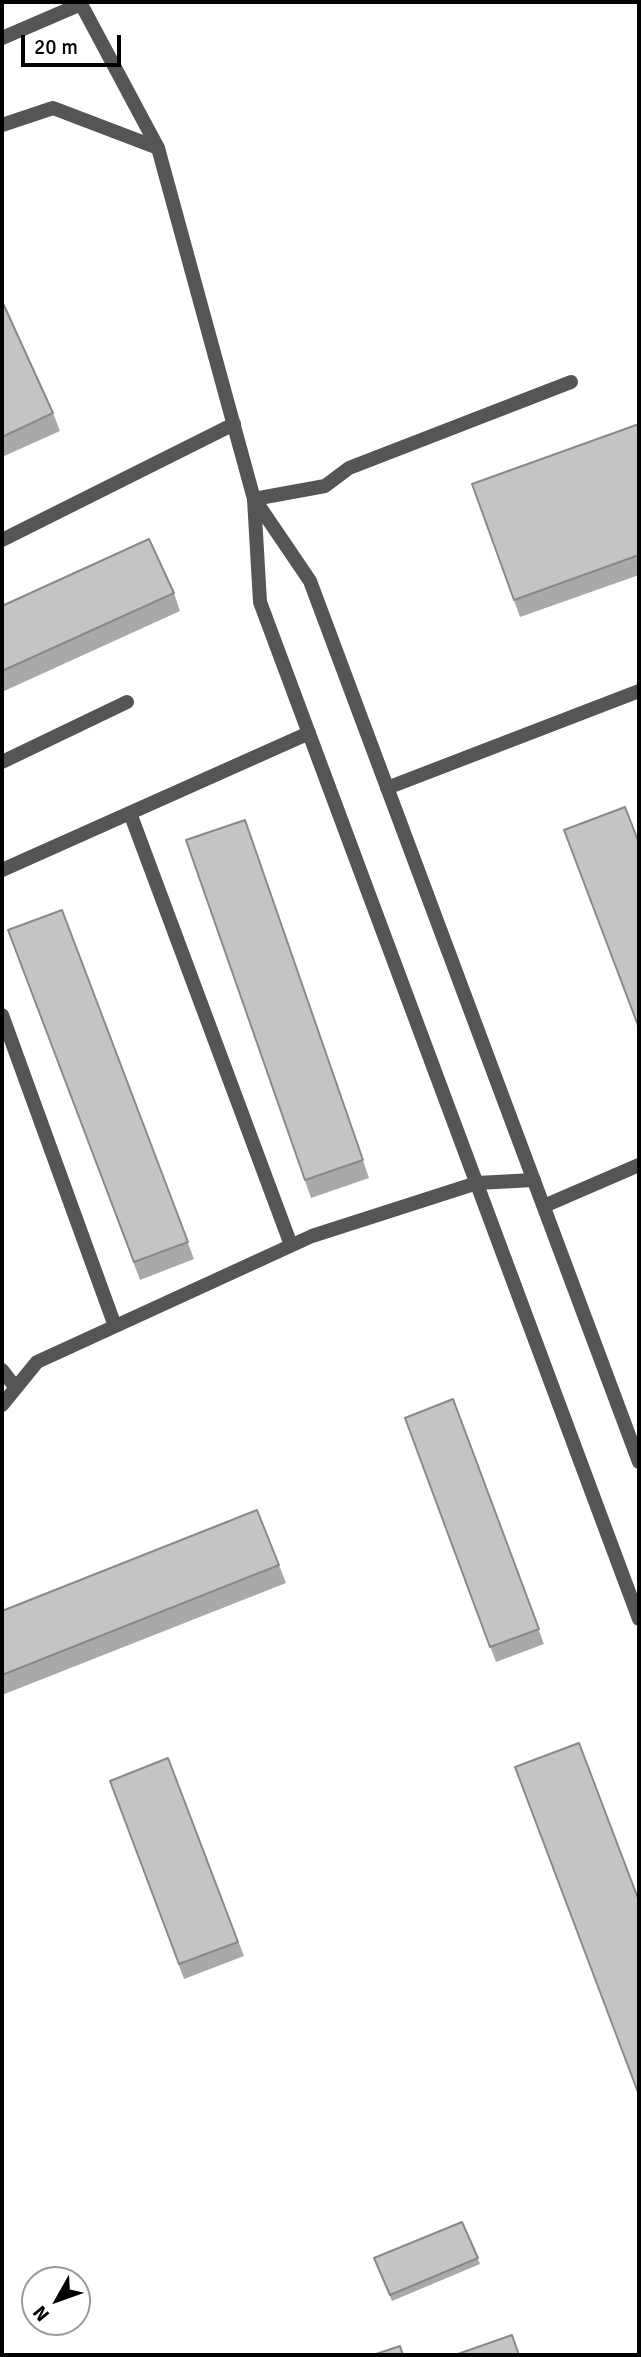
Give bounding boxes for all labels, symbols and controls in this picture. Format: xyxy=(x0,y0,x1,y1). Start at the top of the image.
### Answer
scale bar xyxy=(24,21,124,65)
text: 20 m xyxy=(34,34,78,60)
north arrow xyxy=(21,2266,91,2336)
text: N xyxy=(28,2300,55,2326)

